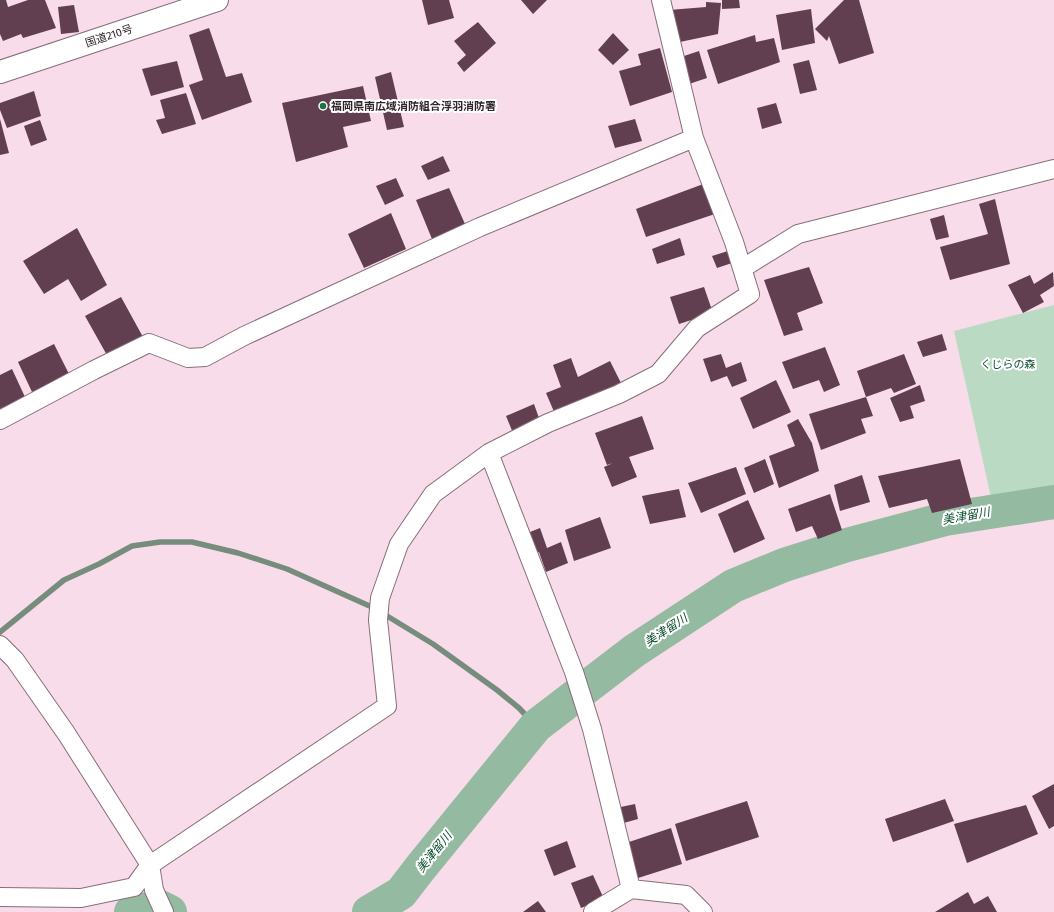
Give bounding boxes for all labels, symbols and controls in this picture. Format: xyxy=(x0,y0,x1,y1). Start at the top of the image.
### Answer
street label: 国道210号 xyxy=(84,22,134,50)
place label: 福岡県南広域消防組合浮羽消防署 xyxy=(331,100,496,113)
marker: 福岡県南広域消防組合浮羽消防署 xyxy=(318,101,328,111)
park label: くじらの森 xyxy=(981,358,1036,371)
water label: 美津留川 xyxy=(941,505,993,527)
water label: 美津留川 xyxy=(642,610,692,649)
water label: 美津留川 xyxy=(413,827,456,875)

